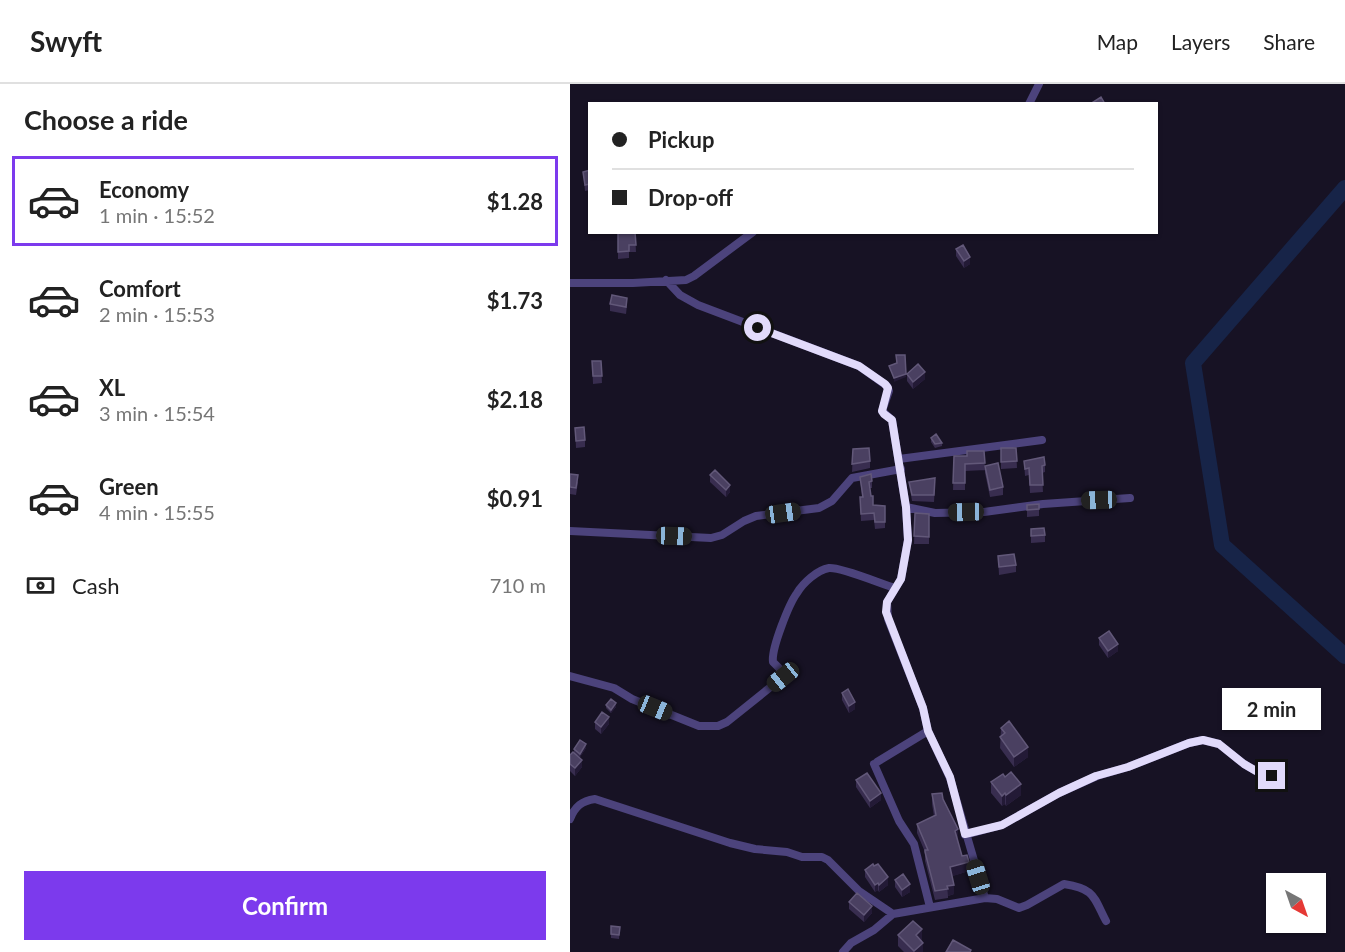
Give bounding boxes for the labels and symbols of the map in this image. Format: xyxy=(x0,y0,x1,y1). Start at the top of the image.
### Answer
route start xyxy=(744,314,771,341)
car xyxy=(1081,490,1117,510)
car xyxy=(764,502,802,524)
car xyxy=(948,503,984,521)
car xyxy=(656,526,692,546)
car xyxy=(763,659,803,695)
callout: 2 min xyxy=(1222,689,1322,731)
car xyxy=(635,693,675,723)
route end xyxy=(1258,762,1285,789)
car xyxy=(964,857,992,897)
north arrow xyxy=(1266,873,1326,933)

